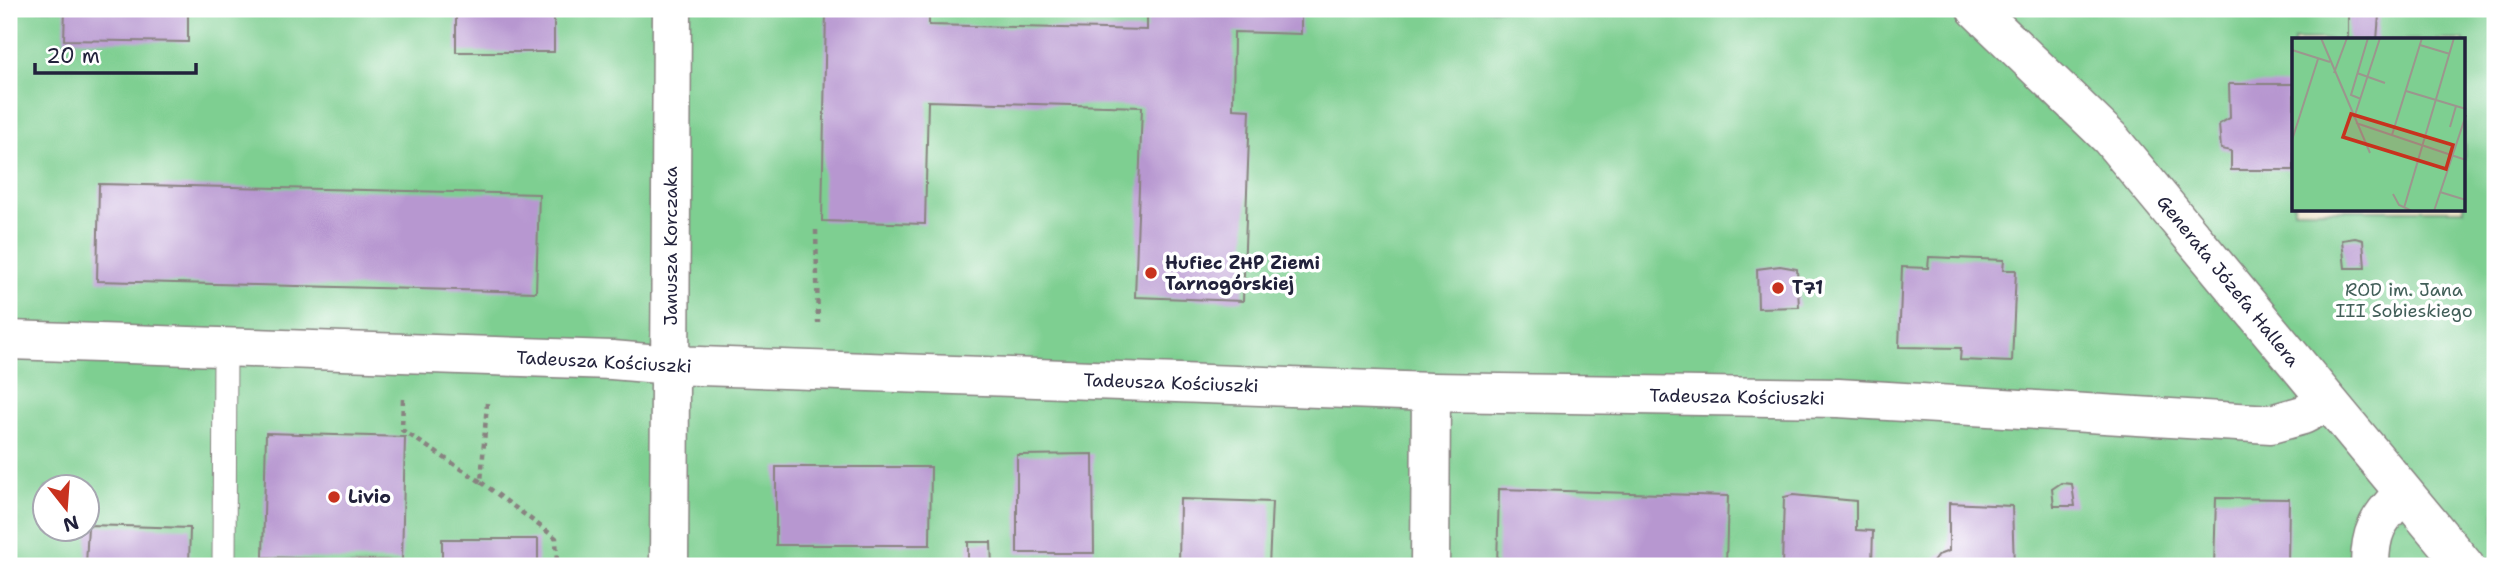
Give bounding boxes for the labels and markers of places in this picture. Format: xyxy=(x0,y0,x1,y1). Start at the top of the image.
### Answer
place label: Hufiec ZHP Ziemi Tarnogórskiej xyxy=(1165,251,1320,296)
marker: Hufiec ZHP Ziemi Tarnogórskiej xyxy=(1143,265,1159,281)
place label: T71 xyxy=(1792,276,1823,300)
marker: T71 xyxy=(1770,280,1786,296)
place label: Livio xyxy=(348,485,391,509)
marker: Livio xyxy=(326,489,342,505)

